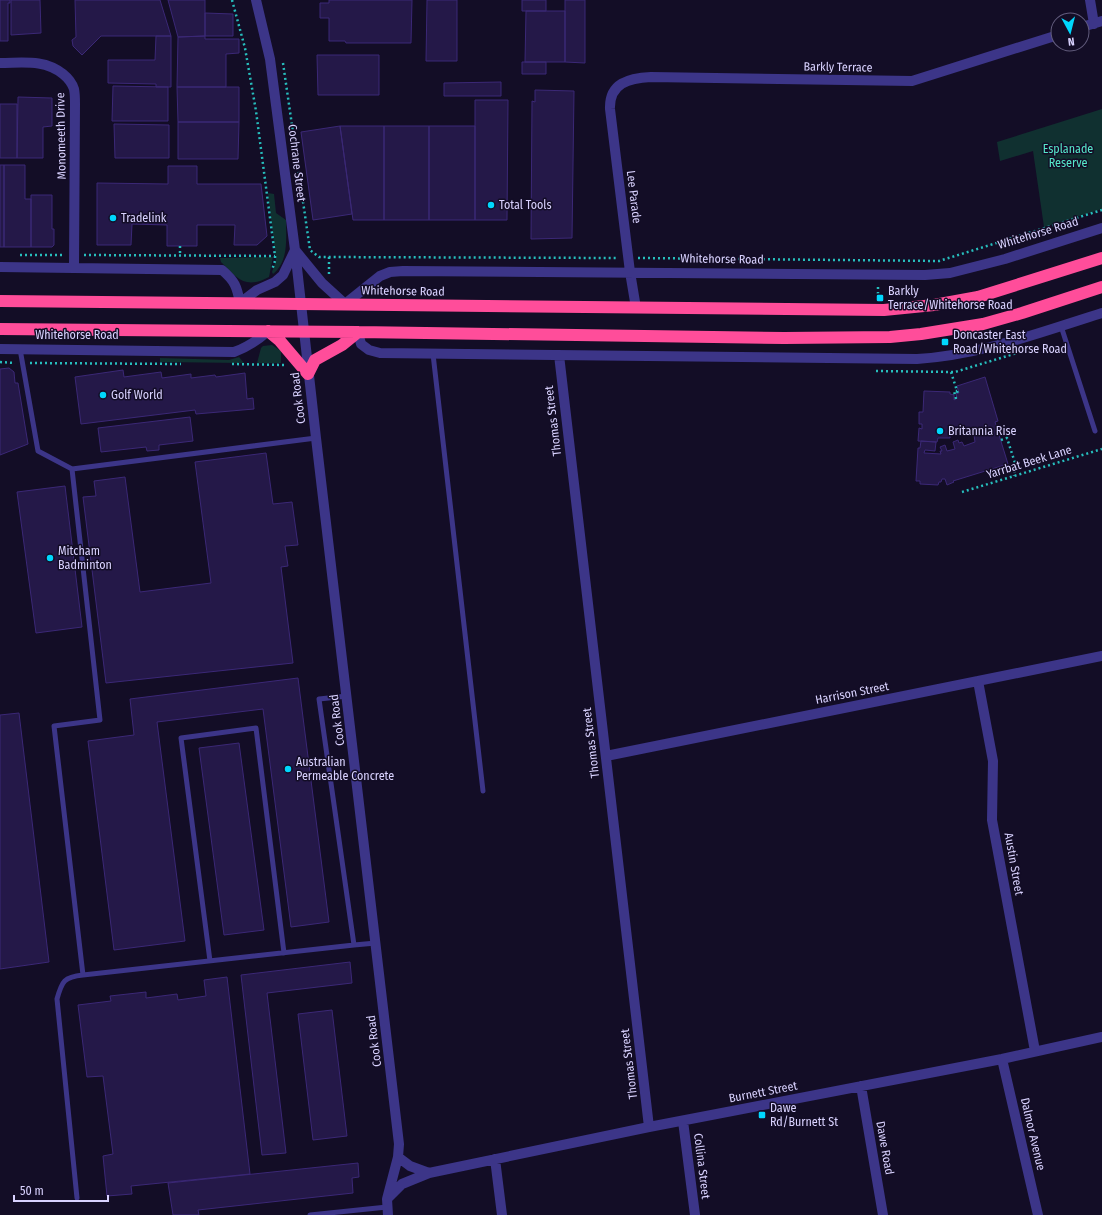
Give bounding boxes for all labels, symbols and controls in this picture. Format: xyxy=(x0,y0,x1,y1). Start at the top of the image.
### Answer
north arrow xyxy=(1050,12,1090,52)
text: N xyxy=(1067,35,1075,48)
street label: Barkly Terrace xyxy=(803,59,873,75)
street label: Monomeeth Drive xyxy=(53,92,69,180)
street label: Cochrane Street xyxy=(285,123,309,203)
park label: Esplanade Reserve xyxy=(1043,142,1093,170)
street label: Lee Parade xyxy=(624,170,644,224)
place label: Total Tools xyxy=(499,198,552,212)
marker: Total Tools xyxy=(486,200,496,210)
place label: Tradelink xyxy=(121,211,167,225)
marker: Tradelink xyxy=(108,213,118,223)
street label: Whitehorse Road xyxy=(996,214,1080,252)
street label: Whitehorse Road xyxy=(680,251,764,267)
street label: Whitehorse Road xyxy=(361,283,445,299)
place label: Barkly Terrace/Whitehorse Road xyxy=(888,284,1013,312)
marker: Barkly Terrace/Whitehorse Road xyxy=(875,293,885,303)
street label: Whitehorse Road xyxy=(35,328,119,342)
place label: Doncaster East Road/Whitehorse Road xyxy=(953,328,1067,356)
marker: Doncaster East Road/Whitehorse Road xyxy=(940,337,950,347)
street label: Cook Road xyxy=(288,371,308,425)
street label: Thomas Street xyxy=(542,385,564,457)
place label: Golf World xyxy=(111,388,163,402)
marker: Golf World xyxy=(98,390,108,400)
place label: Britannia Rise xyxy=(948,424,1017,438)
marker: Britannia Rise xyxy=(935,426,945,436)
street label: Yarrbat Beek Lane xyxy=(985,442,1073,482)
place label: Mitcham Badminton xyxy=(58,544,112,572)
marker: Mitcham Badminton xyxy=(45,553,55,563)
street label: Harrison Street xyxy=(814,679,890,707)
street label: Cook Road xyxy=(327,693,347,747)
street label: Thomas Street xyxy=(580,707,602,779)
place label: Australian Permeable Concrete xyxy=(296,755,394,783)
marker: Australian Permeable Concrete xyxy=(283,764,293,774)
street label: Austin Street xyxy=(1002,832,1026,896)
street label: Cook Road xyxy=(364,1014,384,1068)
street label: Thomas Street xyxy=(618,1028,640,1100)
street label: Burnett Street xyxy=(728,1078,798,1105)
street label: Dalmor Avenue xyxy=(1018,1096,1048,1172)
place label: Dawe Rd/Burnett St xyxy=(770,1101,838,1129)
marker: Dawe Rd/Burnett St xyxy=(757,1110,767,1120)
street label: Dawe Road xyxy=(873,1120,897,1176)
street label: Collina Street xyxy=(691,1132,713,1200)
scale bar xyxy=(14,1177,108,1203)
text: 50 m xyxy=(20,1184,44,1198)

